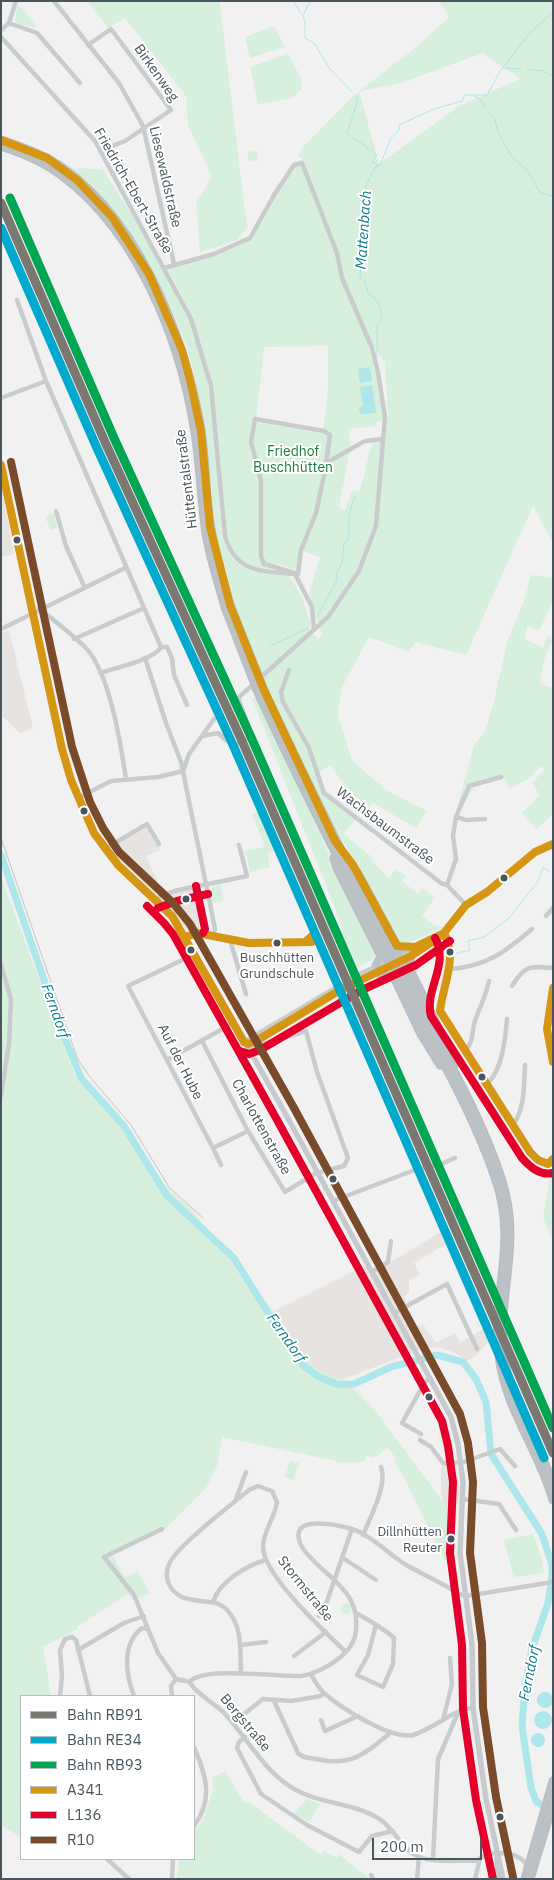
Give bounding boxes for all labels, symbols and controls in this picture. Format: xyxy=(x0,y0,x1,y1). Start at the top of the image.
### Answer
street label: Birkenweg xyxy=(130,41,182,105)
street label: Friedrich-Ebert-Straße xyxy=(90,125,176,257)
street label: Liesewaldstraße xyxy=(145,125,185,229)
water label: Mattenbach xyxy=(352,190,376,270)
street label: Hüttentalstraße xyxy=(173,428,201,530)
park label: Friedhof Buschhütten xyxy=(253,444,333,477)
unlabelled marker xyxy=(12,535,22,545)
street label: Wachsbaumstraße xyxy=(333,784,437,868)
unlabelled marker xyxy=(79,806,89,816)
unlabelled marker xyxy=(499,873,509,883)
unlabelled marker xyxy=(181,894,191,904)
marker: Buschhütten Grundschule xyxy=(272,938,282,948)
unlabelled marker xyxy=(186,945,196,955)
unlabelled marker xyxy=(445,947,455,957)
place label: Buschhütten Grundschule xyxy=(240,950,314,981)
water label: Ferndorf xyxy=(37,981,73,1041)
street label: Auf der Hube xyxy=(154,1021,206,1103)
unlabelled marker xyxy=(477,1072,487,1082)
street label: Charlottenstraße xyxy=(228,1076,294,1178)
unlabelled marker xyxy=(328,1174,338,1184)
water label: Ferndorf xyxy=(262,1310,310,1366)
unlabelled marker xyxy=(424,1392,434,1402)
place label: Dillnhütten Reuter xyxy=(377,1524,442,1555)
marker: Dillnhütten Reuter xyxy=(446,1534,456,1544)
street label: Stormstraße xyxy=(274,1553,336,1625)
water label: Ferndorf xyxy=(516,1644,544,1702)
street label: Bergstraße xyxy=(216,1691,274,1755)
legend xyxy=(20,1695,195,1860)
text: Bahn RB91 xyxy=(67,1705,143,1724)
text: Bahn RE34 xyxy=(67,1730,142,1749)
text: Bahn RB93 xyxy=(67,1755,143,1774)
text: A341 xyxy=(67,1780,104,1799)
text: L136 xyxy=(67,1805,102,1824)
unlabelled marker xyxy=(495,1812,505,1822)
scale bar xyxy=(374,1828,484,1860)
text: R10 xyxy=(67,1830,95,1849)
text: 200 m xyxy=(380,1837,424,1856)

